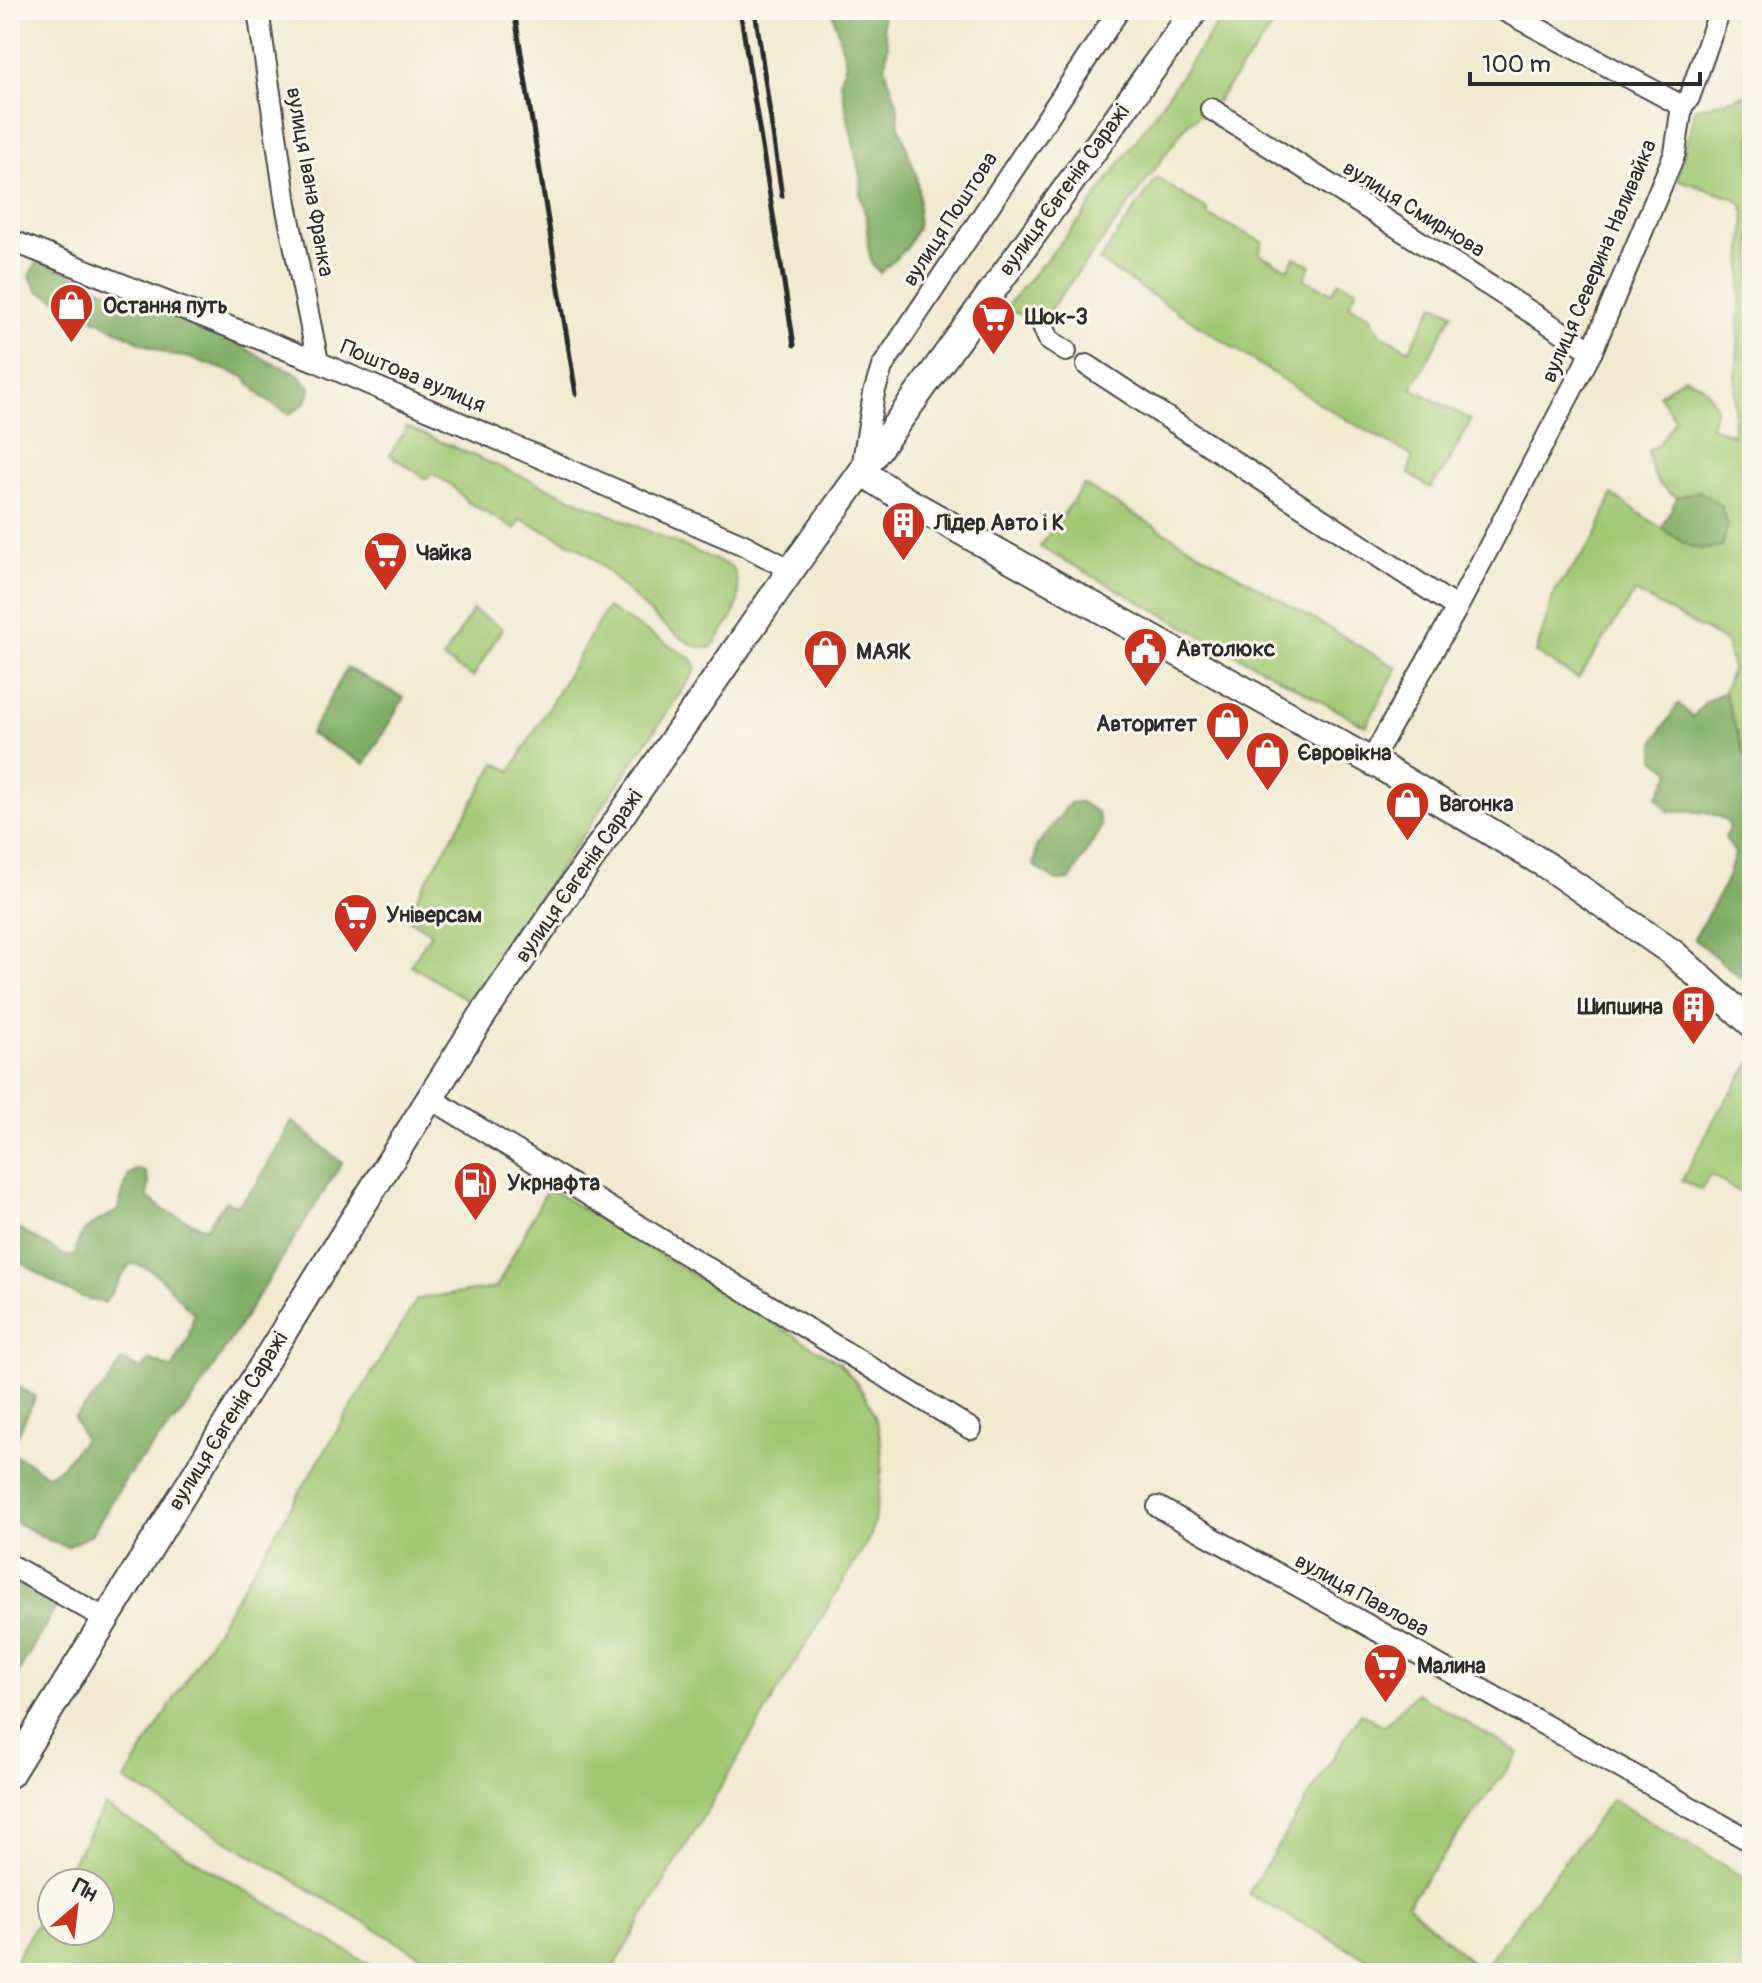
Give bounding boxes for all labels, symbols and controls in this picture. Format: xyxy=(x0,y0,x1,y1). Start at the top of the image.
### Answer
scale bar xyxy=(1470,36,1700,86)
text: 100 m xyxy=(1482,50,1551,79)
street label: вулиця Івана Франка xyxy=(280,85,340,279)
street label: вулиця Євгенія Саражі xyxy=(992,99,1136,281)
street label: вулиця Северина Наливайка xyxy=(1535,135,1663,387)
street label: вулиця Поштова xyxy=(896,146,1004,292)
street label: вулиця Смирнова xyxy=(1338,154,1490,264)
shop icon: Остання путь xyxy=(48,282,96,345)
place label: Остання путь xyxy=(103,292,228,320)
supermarket icon: Шок-3 xyxy=(970,293,1018,356)
place label: Шок-3 xyxy=(1024,303,1088,331)
street label: Поштова вулиця xyxy=(336,333,490,419)
building icon: Лідер Авто і К xyxy=(879,499,927,562)
place label: Лідер Авто і К xyxy=(933,509,1064,537)
supermarket icon: Чайка xyxy=(361,529,409,592)
place label: Чайка xyxy=(416,539,472,567)
public building icon: Автолюкс xyxy=(1121,625,1169,688)
shop icon: МАЯК xyxy=(801,628,849,691)
place label: Автолюкс xyxy=(1176,635,1275,663)
place label: МАЯК xyxy=(856,638,912,666)
shop icon: Авторитет xyxy=(1204,700,1252,763)
place label: Авторитет xyxy=(1096,710,1198,738)
shop icon: Євровікна xyxy=(1243,729,1291,792)
place label: Євровікна xyxy=(1298,739,1392,767)
shop icon: Вагонка xyxy=(1384,780,1432,843)
street label: вулиця Євгенія Саражі xyxy=(509,784,649,968)
place label: Вагонка xyxy=(1439,790,1514,818)
supermarket icon: Універсам xyxy=(331,891,379,954)
place label: Універсам xyxy=(386,901,482,929)
building icon: Шипшина xyxy=(1670,983,1718,1046)
place label: Шипшина xyxy=(1576,993,1663,1021)
fuel station icon: Укрнафта xyxy=(452,1159,500,1222)
place label: Укрнафта xyxy=(507,1169,600,1197)
street label: вулиця Євгенія Саражі xyxy=(162,1326,294,1515)
street label: вулиця Павлова xyxy=(1290,1547,1434,1643)
supermarket icon: Малина xyxy=(1362,1642,1410,1705)
place label: Малина xyxy=(1417,1652,1486,1680)
north arrow xyxy=(36,1867,116,1947)
text: Пн xyxy=(68,1872,102,1908)

